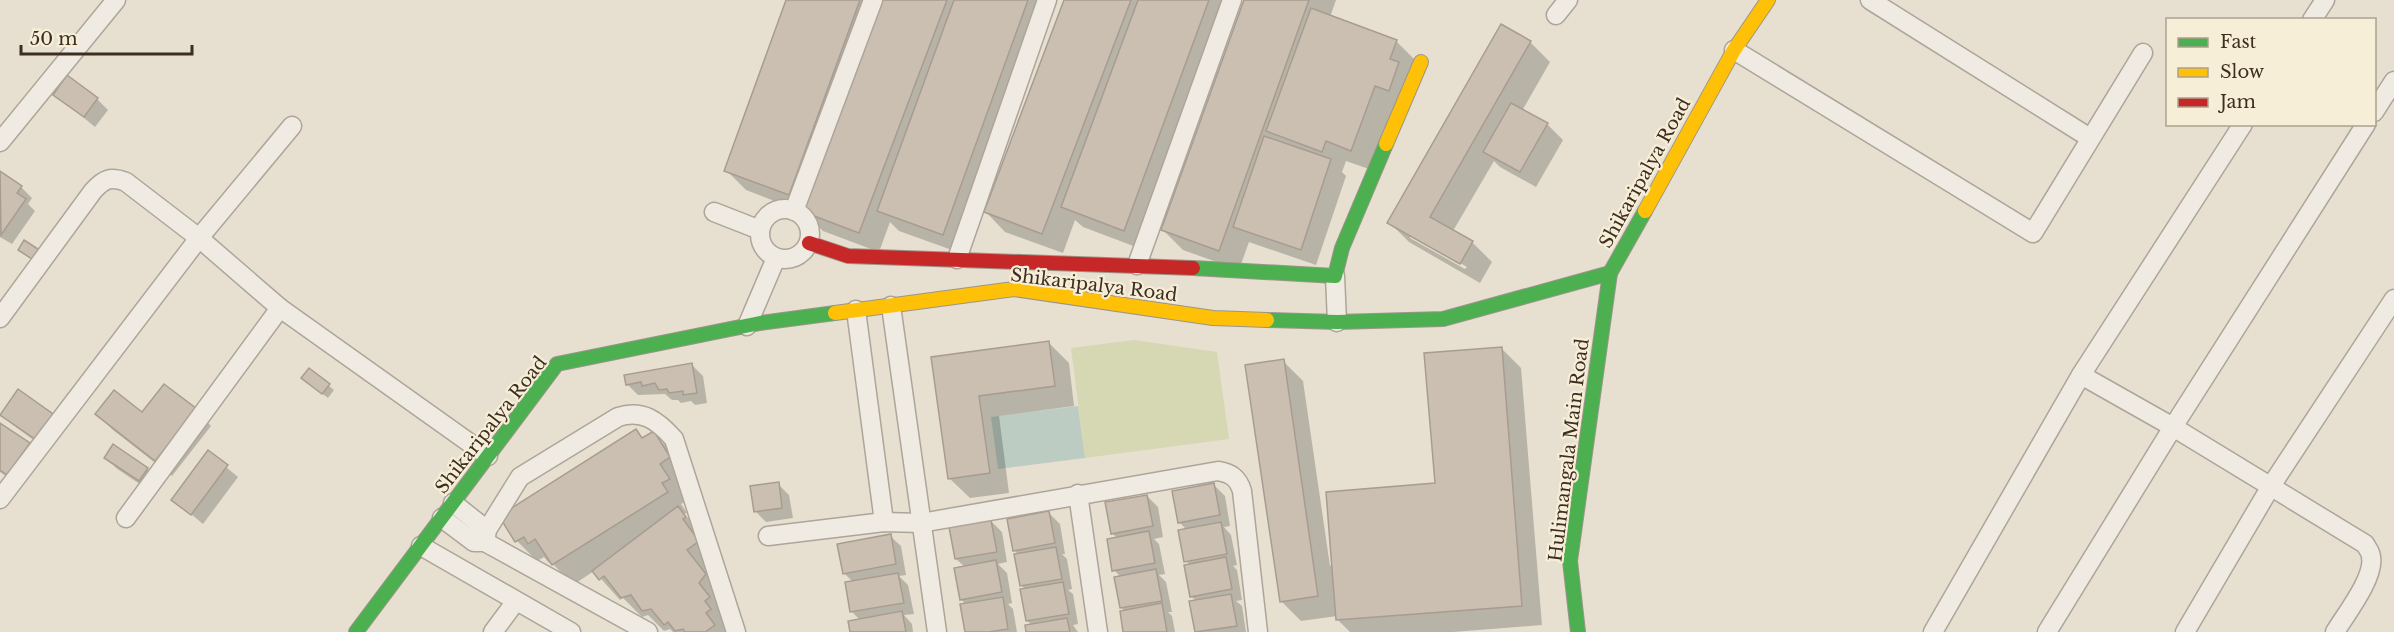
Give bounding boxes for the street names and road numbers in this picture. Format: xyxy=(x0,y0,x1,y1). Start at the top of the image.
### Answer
street label: Shikaripalya Road xyxy=(1595,94,1695,252)
street label: Shikaripalya Road xyxy=(1009,264,1179,306)
street label: Hulimangala Main Road xyxy=(1544,337,1594,563)
street label: Shikaripalya Road xyxy=(431,352,551,498)

